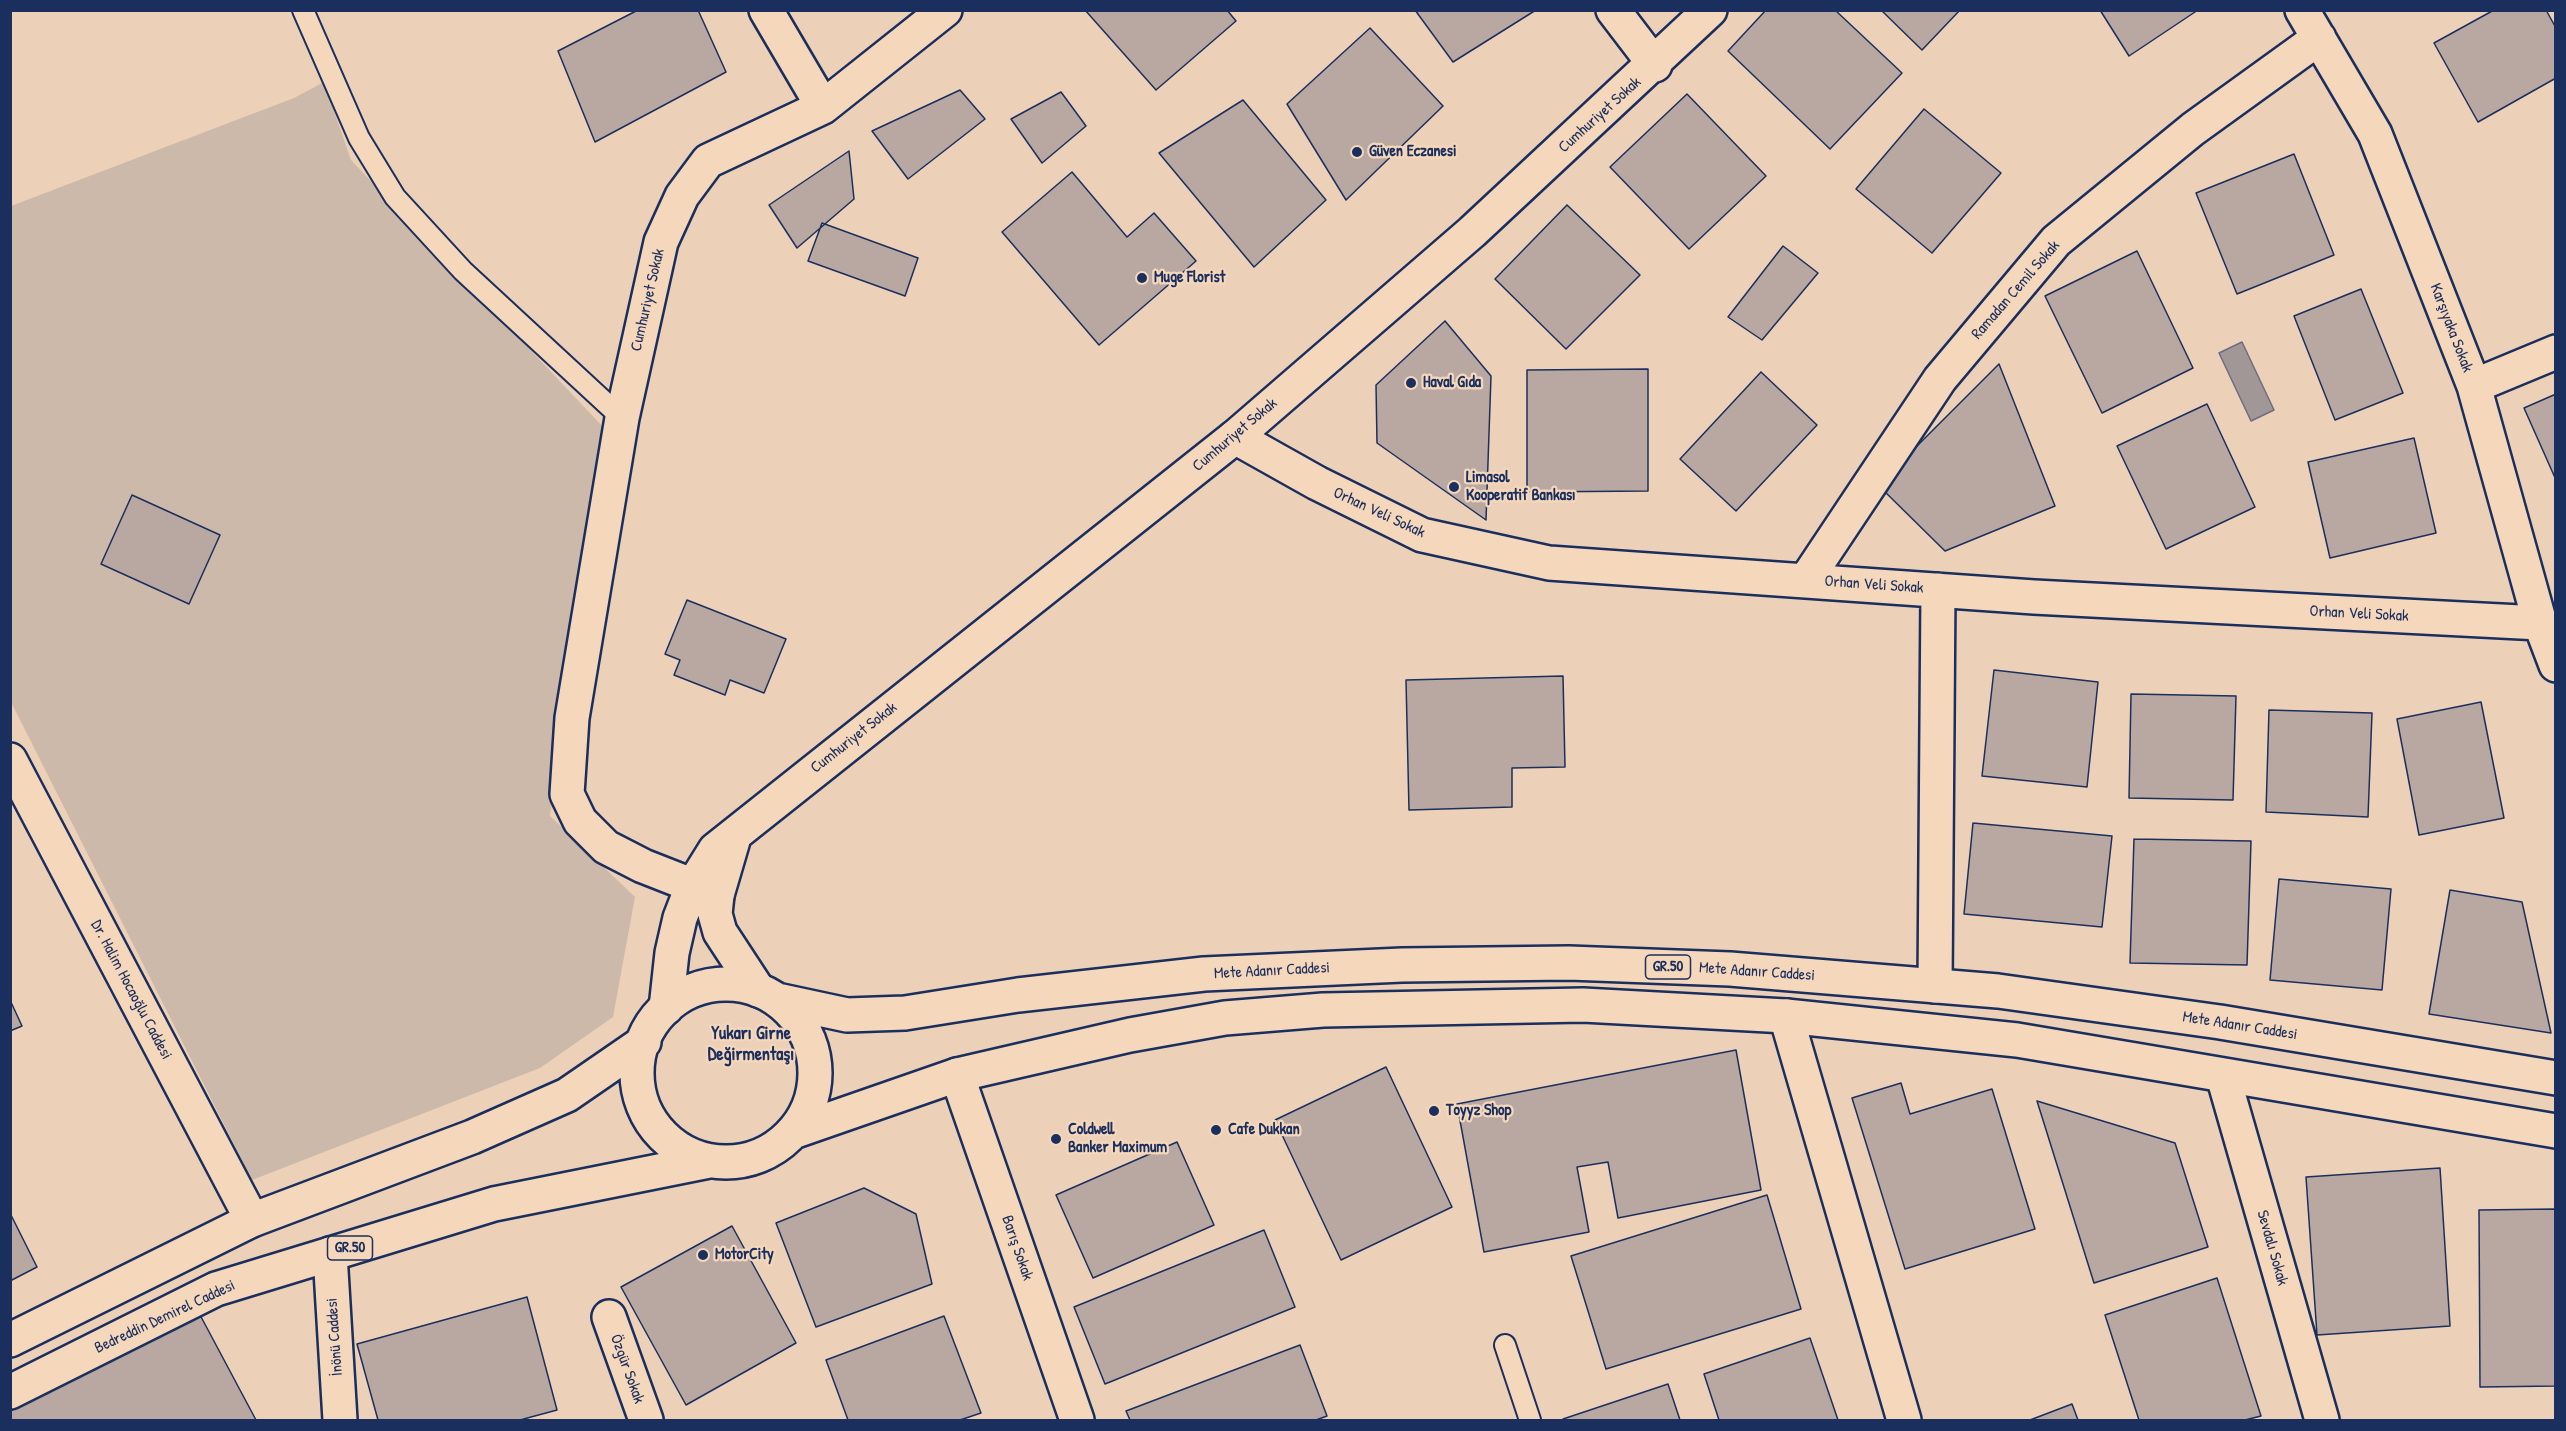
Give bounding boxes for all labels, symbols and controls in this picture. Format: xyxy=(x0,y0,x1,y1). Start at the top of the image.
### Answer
street label: Cumhuriyet Sokak xyxy=(1555,73,1645,157)
place label: Güven Eczanesi xyxy=(1369,142,1457,162)
marker: Güven Eczanesi xyxy=(1350,145,1364,159)
street label: Ramadan Cemil Sokak xyxy=(1968,237,2064,343)
street label: Cumhuriyet Sokak xyxy=(627,247,669,353)
place label: Muge Florist xyxy=(1154,268,1225,288)
marker: Muge Florist xyxy=(1135,271,1149,285)
street label: Karşıyaka Sokak xyxy=(2425,281,2477,375)
place label: Haval Gıda xyxy=(1423,373,1481,393)
marker: Haval Gıda xyxy=(1404,376,1418,390)
street label: Cumhuriyet Sokak xyxy=(1189,394,1281,476)
place label: Limasol Kooperatif Bankası xyxy=(1466,468,1576,506)
marker: Limasol Kooperatif Bankası xyxy=(1447,480,1461,494)
street label: Orhan Veli Sokak xyxy=(1330,483,1428,543)
street label: Orhan Veli Sokak xyxy=(1824,572,1924,598)
street label: Orhan Veli Sokak xyxy=(2309,602,2409,626)
street label: Cumhuriyet Sokak xyxy=(807,698,901,778)
street label: Dr. Halim Hocaoğlu Caddesi xyxy=(86,917,176,1063)
road number: GR.50 xyxy=(1646,955,1690,979)
street label: Mete Adanır Caddesi xyxy=(1214,958,1330,984)
street label: Mete Adanır Caddesi xyxy=(1698,958,1816,986)
street label: Mete Adanır Caddesi xyxy=(2181,1007,2299,1045)
district label: Yukarı Girne Değirmentaşı xyxy=(708,1023,794,1066)
place label: Toyyz Shop xyxy=(1446,1101,1511,1121)
marker: Toyyz Shop xyxy=(1427,1104,1441,1118)
place label: Coldwell Banker Maximum xyxy=(1068,1120,1167,1158)
place label: Cafe Dukkan xyxy=(1228,1120,1300,1140)
marker: Cafe Dukkan xyxy=(1209,1123,1223,1137)
marker: Coldwell Banker Maximum xyxy=(1049,1132,1063,1146)
street label: Sevdalı Sokak xyxy=(2252,1208,2292,1288)
street label: Barış Sokak xyxy=(997,1213,1037,1283)
road number: GR.50 xyxy=(328,1236,372,1260)
place label: MotorCity xyxy=(715,1245,774,1265)
marker: MotorCity xyxy=(696,1248,710,1262)
street label: Bedreddin Demirel Caddesi xyxy=(92,1276,238,1358)
street label: İnönü Caddesi xyxy=(323,1297,347,1377)
street label: Özgür Sokak xyxy=(606,1332,648,1406)

